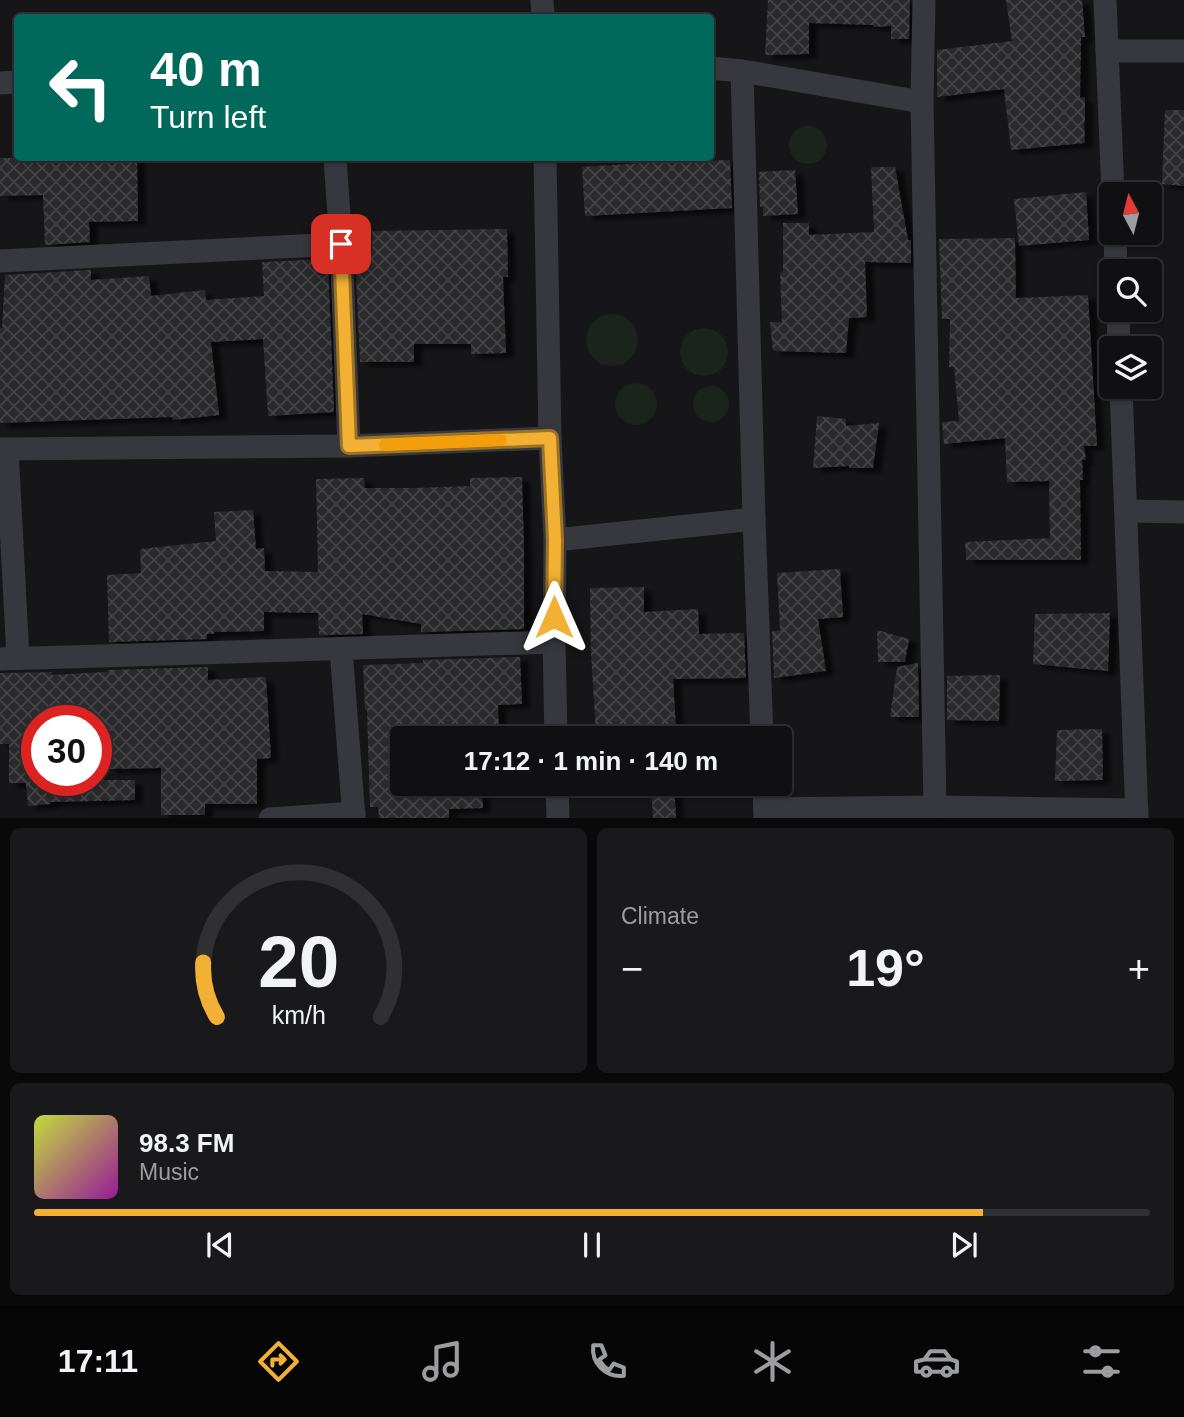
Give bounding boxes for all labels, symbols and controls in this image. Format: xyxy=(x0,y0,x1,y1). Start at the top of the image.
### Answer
icon: left xyxy=(35,42,126,133)
text: 40 m xyxy=(150,42,262,96)
text: Turn left xyxy=(150,99,266,135)
north arrow xyxy=(1099,182,1162,245)
map controls xyxy=(1099,182,1162,399)
pin xyxy=(311,214,371,274)
icon: arrive xyxy=(322,225,360,263)
button: search xyxy=(1099,259,1162,322)
button: layers xyxy=(1099,336,1162,399)
position arrow xyxy=(517,580,591,654)
speed limit sign: 30 xyxy=(21,705,112,796)
text: 17:12 · 1 min · 140 m xyxy=(464,746,718,776)
text: Climate xyxy=(621,903,699,929)
text: 20 xyxy=(258,921,339,1002)
text: 19° xyxy=(846,939,925,997)
text: − xyxy=(621,948,643,990)
text: + xyxy=(1128,948,1150,990)
text: km/h xyxy=(271,1000,326,1028)
text: 98.3 FM xyxy=(139,1128,234,1158)
text: Music xyxy=(139,1159,199,1185)
icon: previous xyxy=(201,1226,239,1264)
icon: pause xyxy=(573,1226,611,1264)
icon: next xyxy=(945,1226,983,1264)
icon: directions xyxy=(254,1337,303,1386)
icon: music xyxy=(418,1337,467,1386)
icon: phone xyxy=(583,1337,632,1386)
icon: climate xyxy=(748,1337,797,1386)
icon: car xyxy=(912,1337,961,1386)
icon: filters xyxy=(1077,1337,1126,1386)
text: 17:11 xyxy=(58,1343,138,1379)

